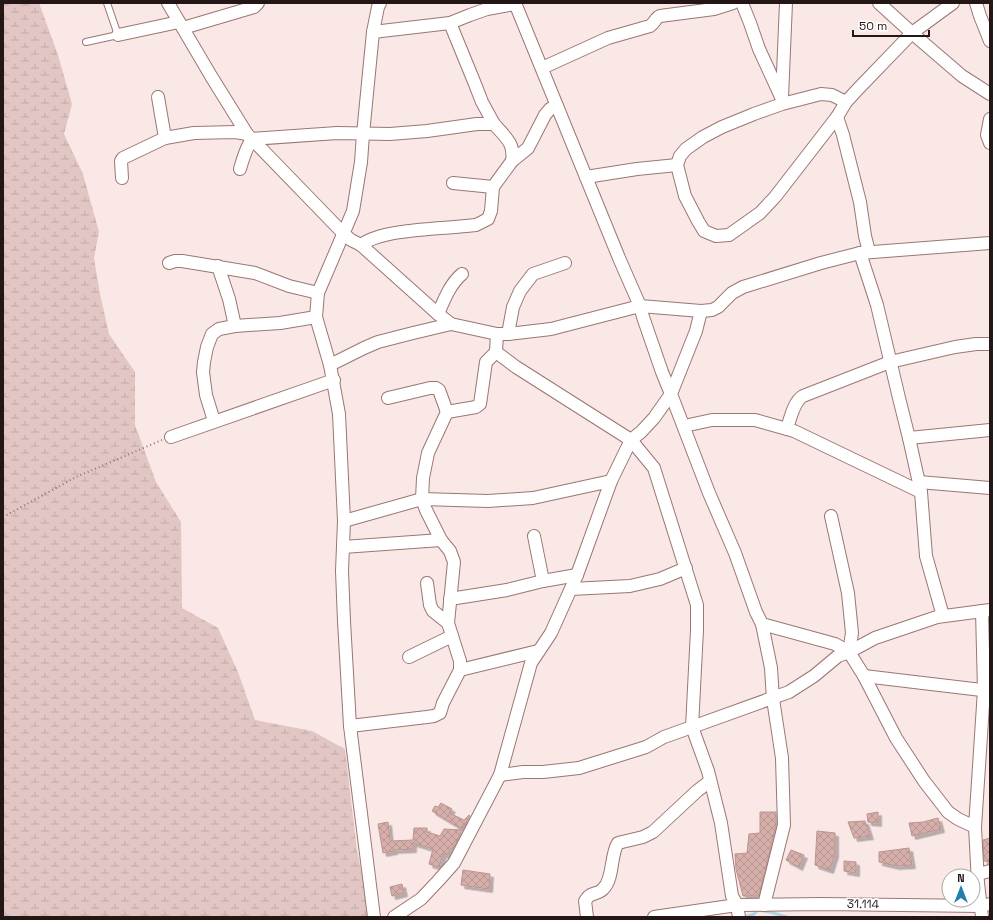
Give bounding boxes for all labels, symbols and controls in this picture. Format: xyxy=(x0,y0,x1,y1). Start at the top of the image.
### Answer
scale bar xyxy=(853,12,929,38)
text: 50 m xyxy=(859,18,887,34)
north arrow xyxy=(941,868,981,908)
text: N xyxy=(957,871,965,885)
street label: 31.114 xyxy=(847,896,880,912)

